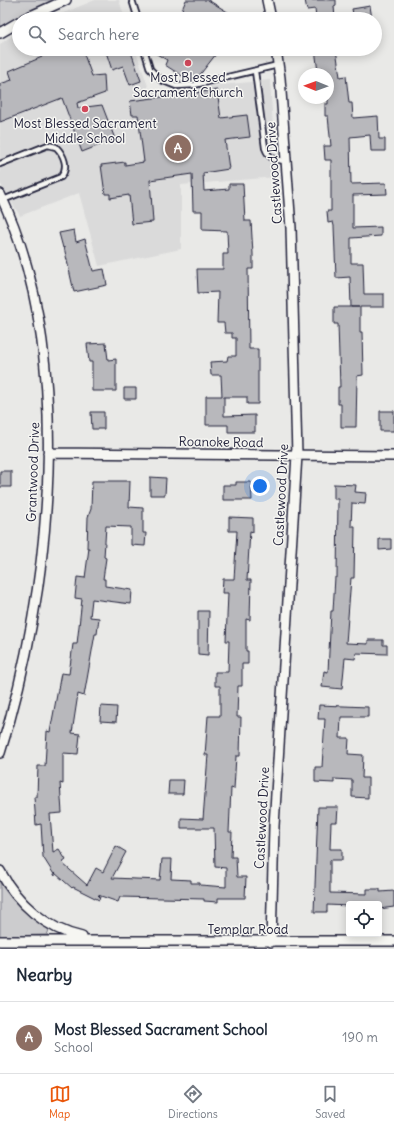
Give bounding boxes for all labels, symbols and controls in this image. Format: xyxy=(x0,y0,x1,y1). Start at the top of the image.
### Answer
search box xyxy=(12,12,382,56)
icon: search xyxy=(26,23,48,45)
text: Search here xyxy=(58,25,139,44)
marker: Most Blessed Sacrament Church xyxy=(183,58,193,68)
north arrow xyxy=(298,68,334,104)
place label: Most Blessed Sacrament Church xyxy=(133,69,243,101)
marker: Most Blessed Sacrament Middle School xyxy=(80,104,90,114)
place label: Most Blessed Sacrament Middle School xyxy=(13,115,157,147)
street label: Castlewood Drive xyxy=(262,121,286,225)
pin: A xyxy=(165,133,191,163)
street label: Grantwood Drive xyxy=(23,422,43,522)
street label: Roanoke Road xyxy=(178,433,264,451)
street label: Castlewood Drive xyxy=(270,443,292,547)
your location xyxy=(250,476,270,496)
street label: Castlewood Drive xyxy=(251,766,273,870)
map controls xyxy=(346,901,382,937)
button: locate xyxy=(346,901,382,937)
street label: Templar Road xyxy=(208,921,289,938)
text: Nearby xyxy=(16,964,72,986)
text: Most Blessed Sacrament School xyxy=(54,1020,268,1039)
text: A xyxy=(25,1029,33,1046)
text: 190 m xyxy=(342,1029,378,1046)
text: School xyxy=(54,1039,93,1056)
tab: Map xyxy=(49,1083,71,1121)
tab: Directions xyxy=(168,1083,218,1121)
tab: Saved xyxy=(315,1083,345,1121)

